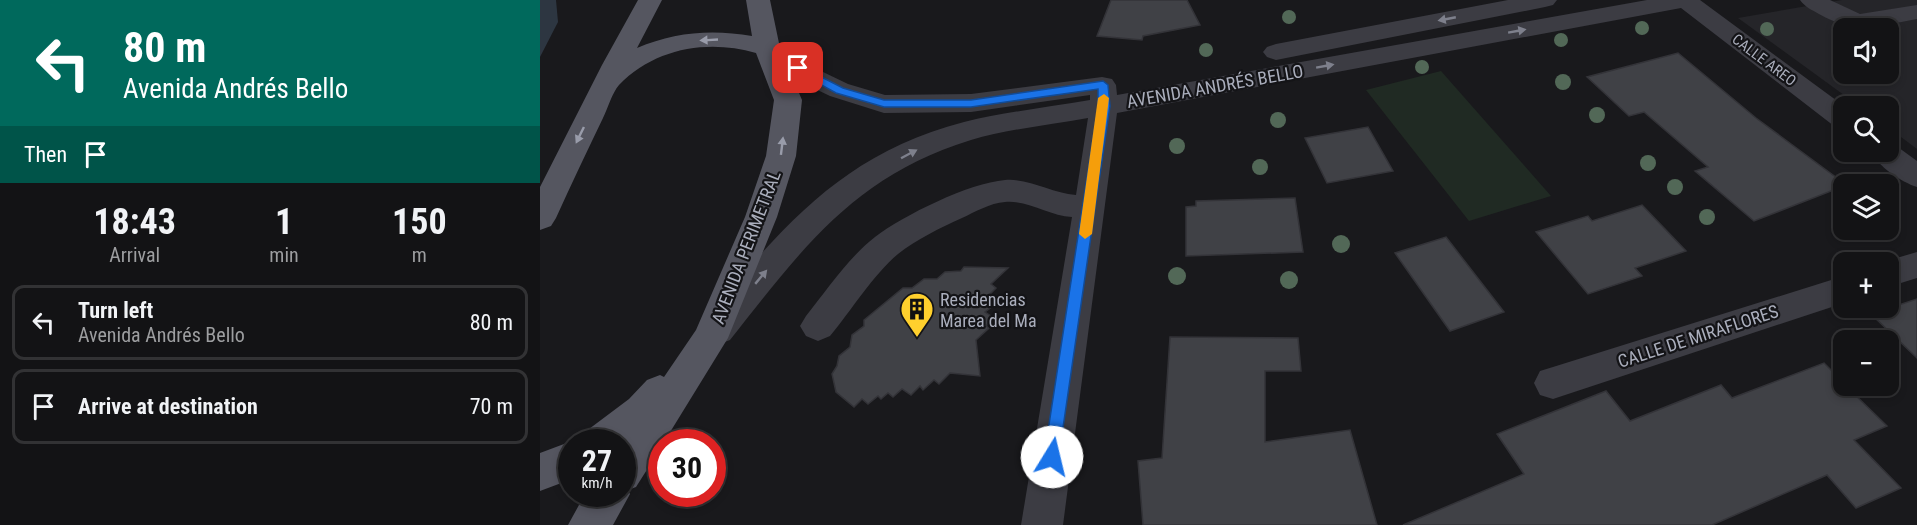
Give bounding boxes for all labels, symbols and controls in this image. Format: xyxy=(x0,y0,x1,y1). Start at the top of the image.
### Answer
one-way arrow xyxy=(1437,15,1456,24)
map controls xyxy=(1833,18,1899,396)
button: sound xyxy=(1833,18,1899,84)
text: 80 m xyxy=(123,23,206,72)
icon: left xyxy=(24,24,102,102)
one-way arrow xyxy=(1508,26,1527,35)
street label: CALLE AREO xyxy=(1728,30,1800,90)
one-way arrow xyxy=(700,35,719,44)
pin xyxy=(772,42,823,93)
icon: arrive xyxy=(781,51,814,84)
street label: AVENIDA ANDRÉS BELLO xyxy=(1125,60,1305,112)
one-way arrow xyxy=(1316,61,1335,70)
text: Avenida Andrés Bello xyxy=(123,73,348,105)
button: search xyxy=(1833,96,1899,162)
one-way arrow xyxy=(576,127,585,144)
one-way arrow xyxy=(778,137,787,156)
icon: arrive xyxy=(79,138,112,171)
text: Then xyxy=(24,142,67,167)
one-way arrow xyxy=(901,149,918,158)
street label: AVENIDA PERIMETRAL xyxy=(707,167,785,327)
button: layers xyxy=(1833,174,1899,240)
text: 18:43 xyxy=(93,201,176,243)
text: 1 xyxy=(275,201,293,243)
text: 150 xyxy=(392,201,447,243)
text: Arrival xyxy=(109,243,160,267)
text: min xyxy=(269,243,299,267)
text: m xyxy=(412,243,427,267)
button: + xyxy=(1833,252,1899,318)
one-way arrow xyxy=(754,270,767,285)
place label: Residencias Marea del Ma xyxy=(940,289,1037,331)
building icon: Residencias Marea del Ma xyxy=(899,291,935,338)
text: Turn left xyxy=(78,298,153,323)
street label: CALLE DE MIRAFLORES xyxy=(1615,300,1781,372)
icon: left xyxy=(27,306,60,339)
text: 80 m xyxy=(470,310,513,335)
text: Avenida Andrés Bello xyxy=(78,323,245,347)
button: − xyxy=(1833,330,1899,396)
icon: arrive xyxy=(27,390,60,423)
text: Arrive at destination xyxy=(78,394,258,419)
text: 70 m xyxy=(470,394,513,419)
position arrow xyxy=(1020,425,1084,489)
speed limit sign: 30 xyxy=(648,429,726,507)
text: 27 xyxy=(582,443,612,478)
text: km/h xyxy=(582,474,612,492)

